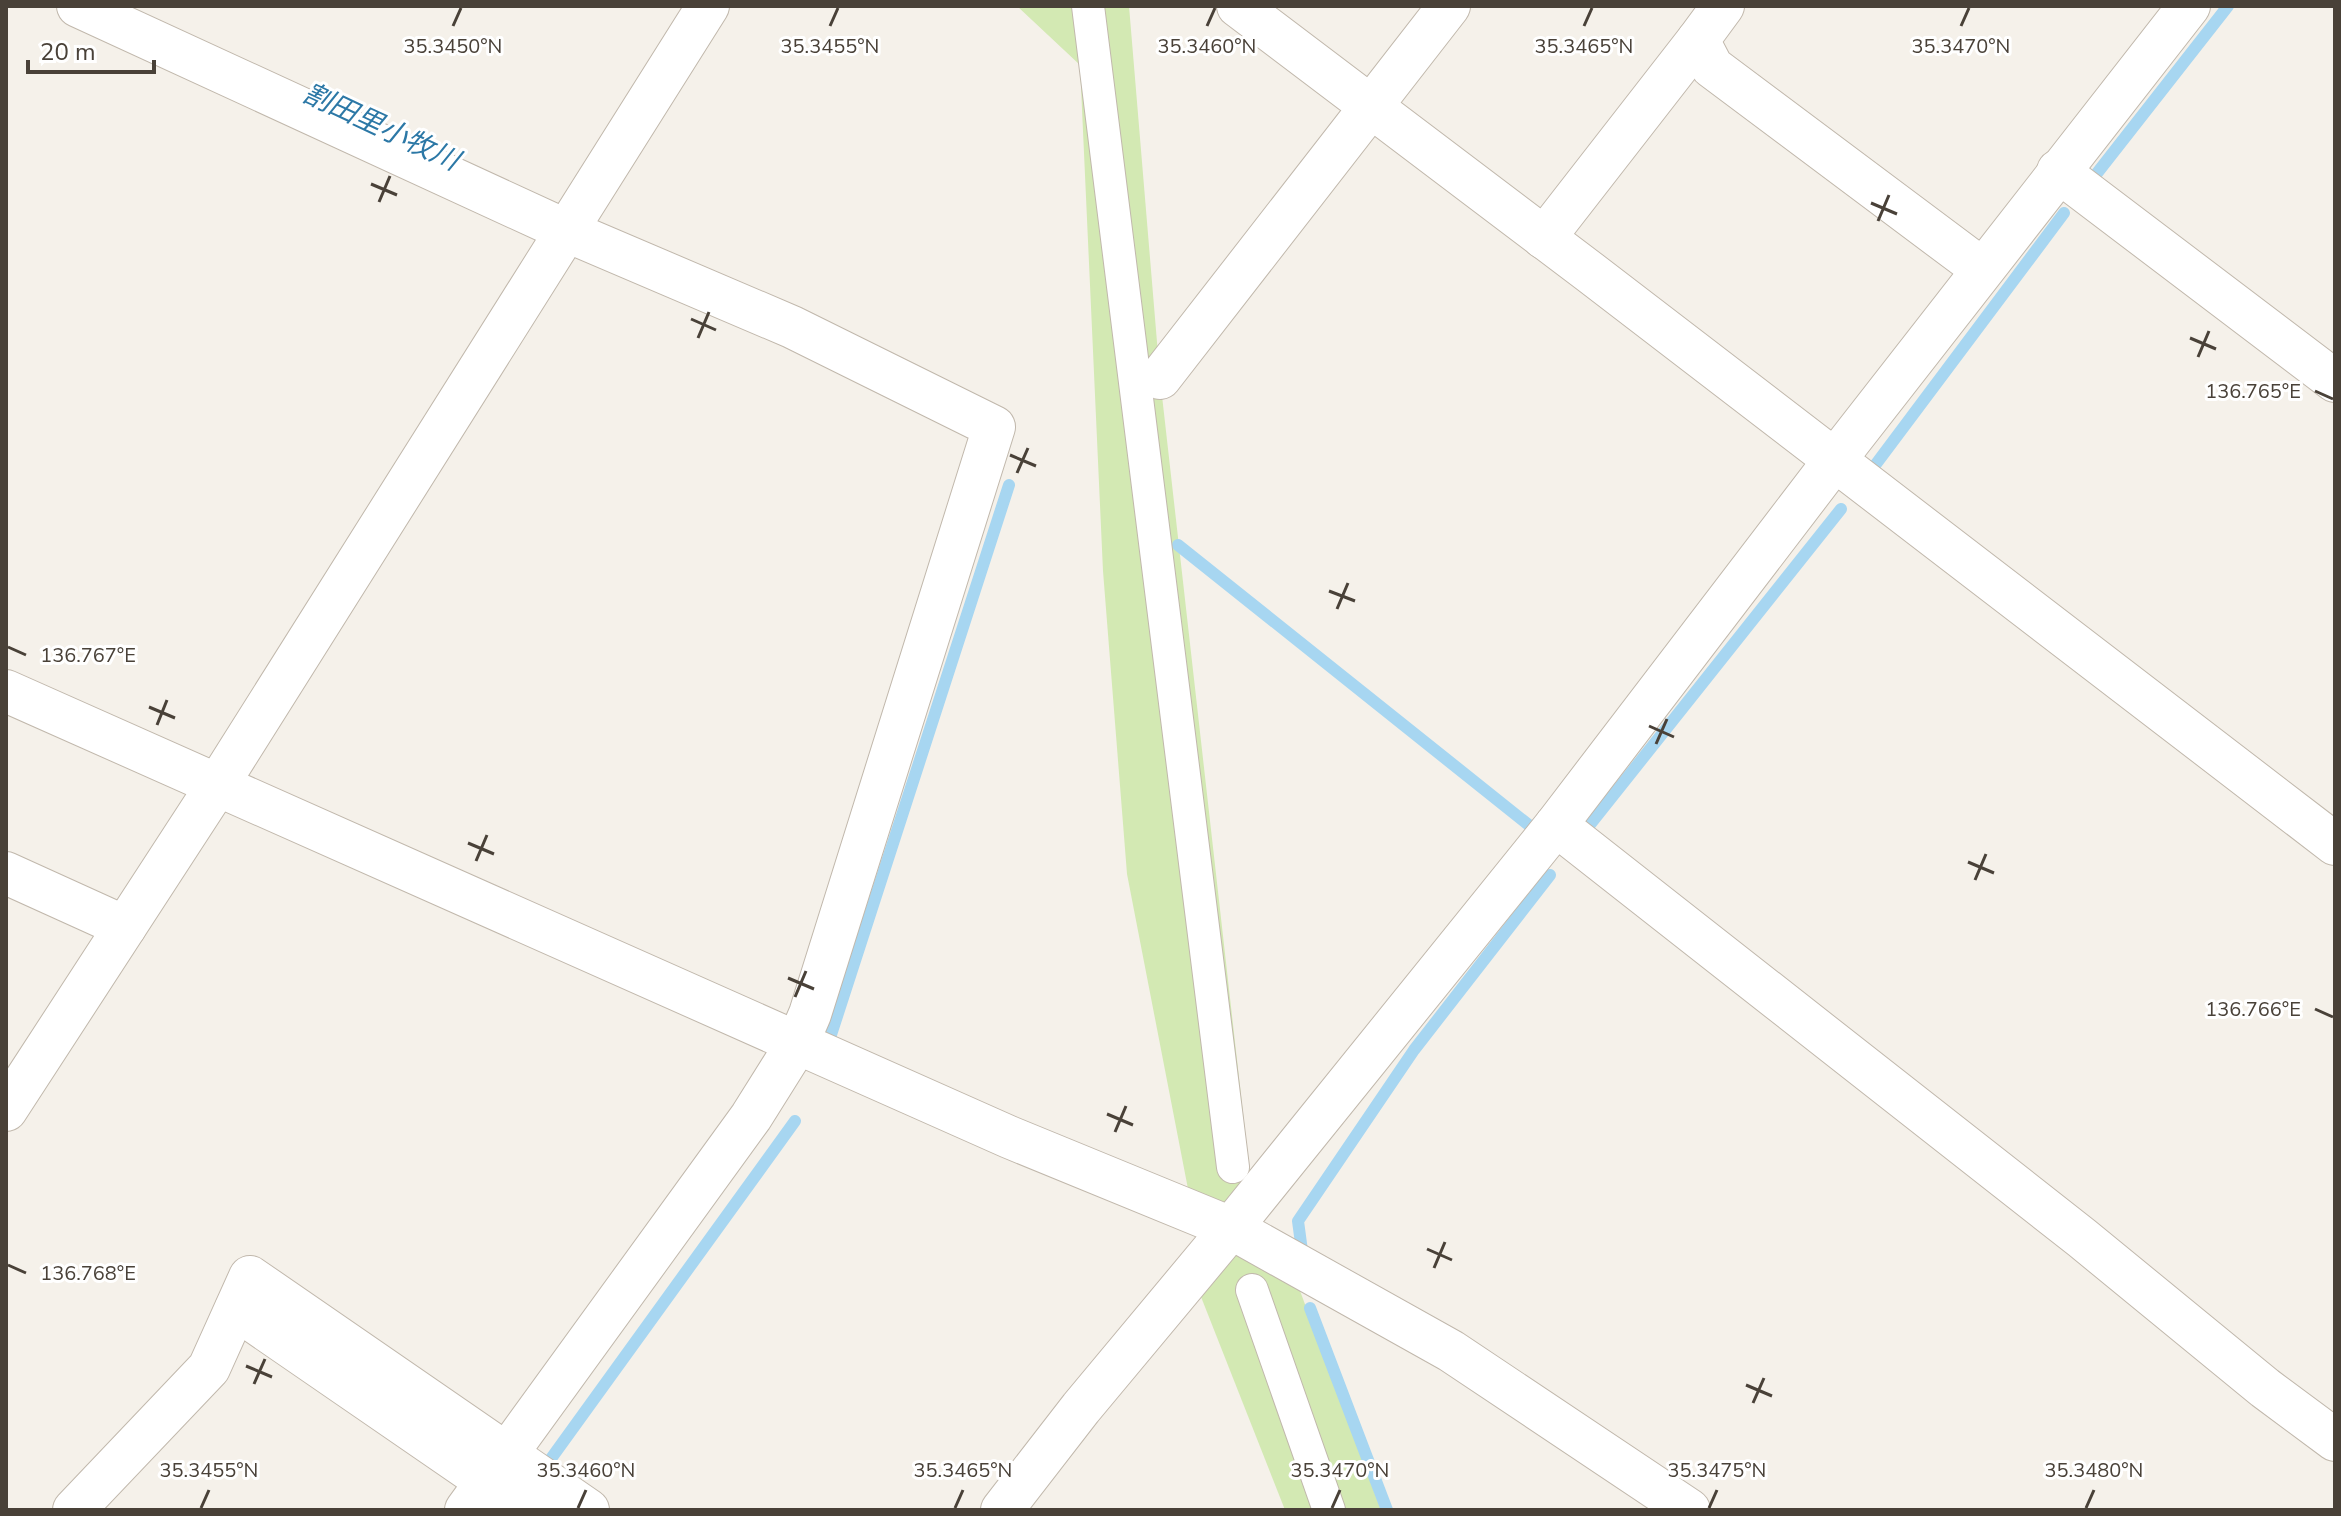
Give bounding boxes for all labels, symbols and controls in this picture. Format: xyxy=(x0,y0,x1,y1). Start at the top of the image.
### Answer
scale bar xyxy=(28,24,154,74)
text: 35.3450°N xyxy=(404,33,502,60)
text: 35.3455°N xyxy=(781,33,879,60)
text: 35.3460°N xyxy=(1158,33,1256,60)
text: 35.3465°N xyxy=(1535,33,1633,60)
text: 35.3470°N xyxy=(1912,33,2010,60)
text: 20 m xyxy=(40,36,96,68)
water label: 割田里小牧川 xyxy=(297,74,468,181)
text: 136.765°E xyxy=(2205,378,2301,405)
text: 136.767°E xyxy=(40,642,136,669)
text: 136.766°E xyxy=(2205,996,2301,1023)
text: 136.768°E xyxy=(40,1260,136,1287)
text: 35.3455°N xyxy=(160,1457,258,1484)
text: 35.3460°N xyxy=(537,1457,635,1484)
text: 35.3465°N xyxy=(914,1457,1012,1484)
text: 35.3470°N xyxy=(1291,1457,1389,1484)
text: 35.3475°N xyxy=(1668,1457,1766,1484)
text: 35.3480°N xyxy=(2045,1457,2143,1484)

